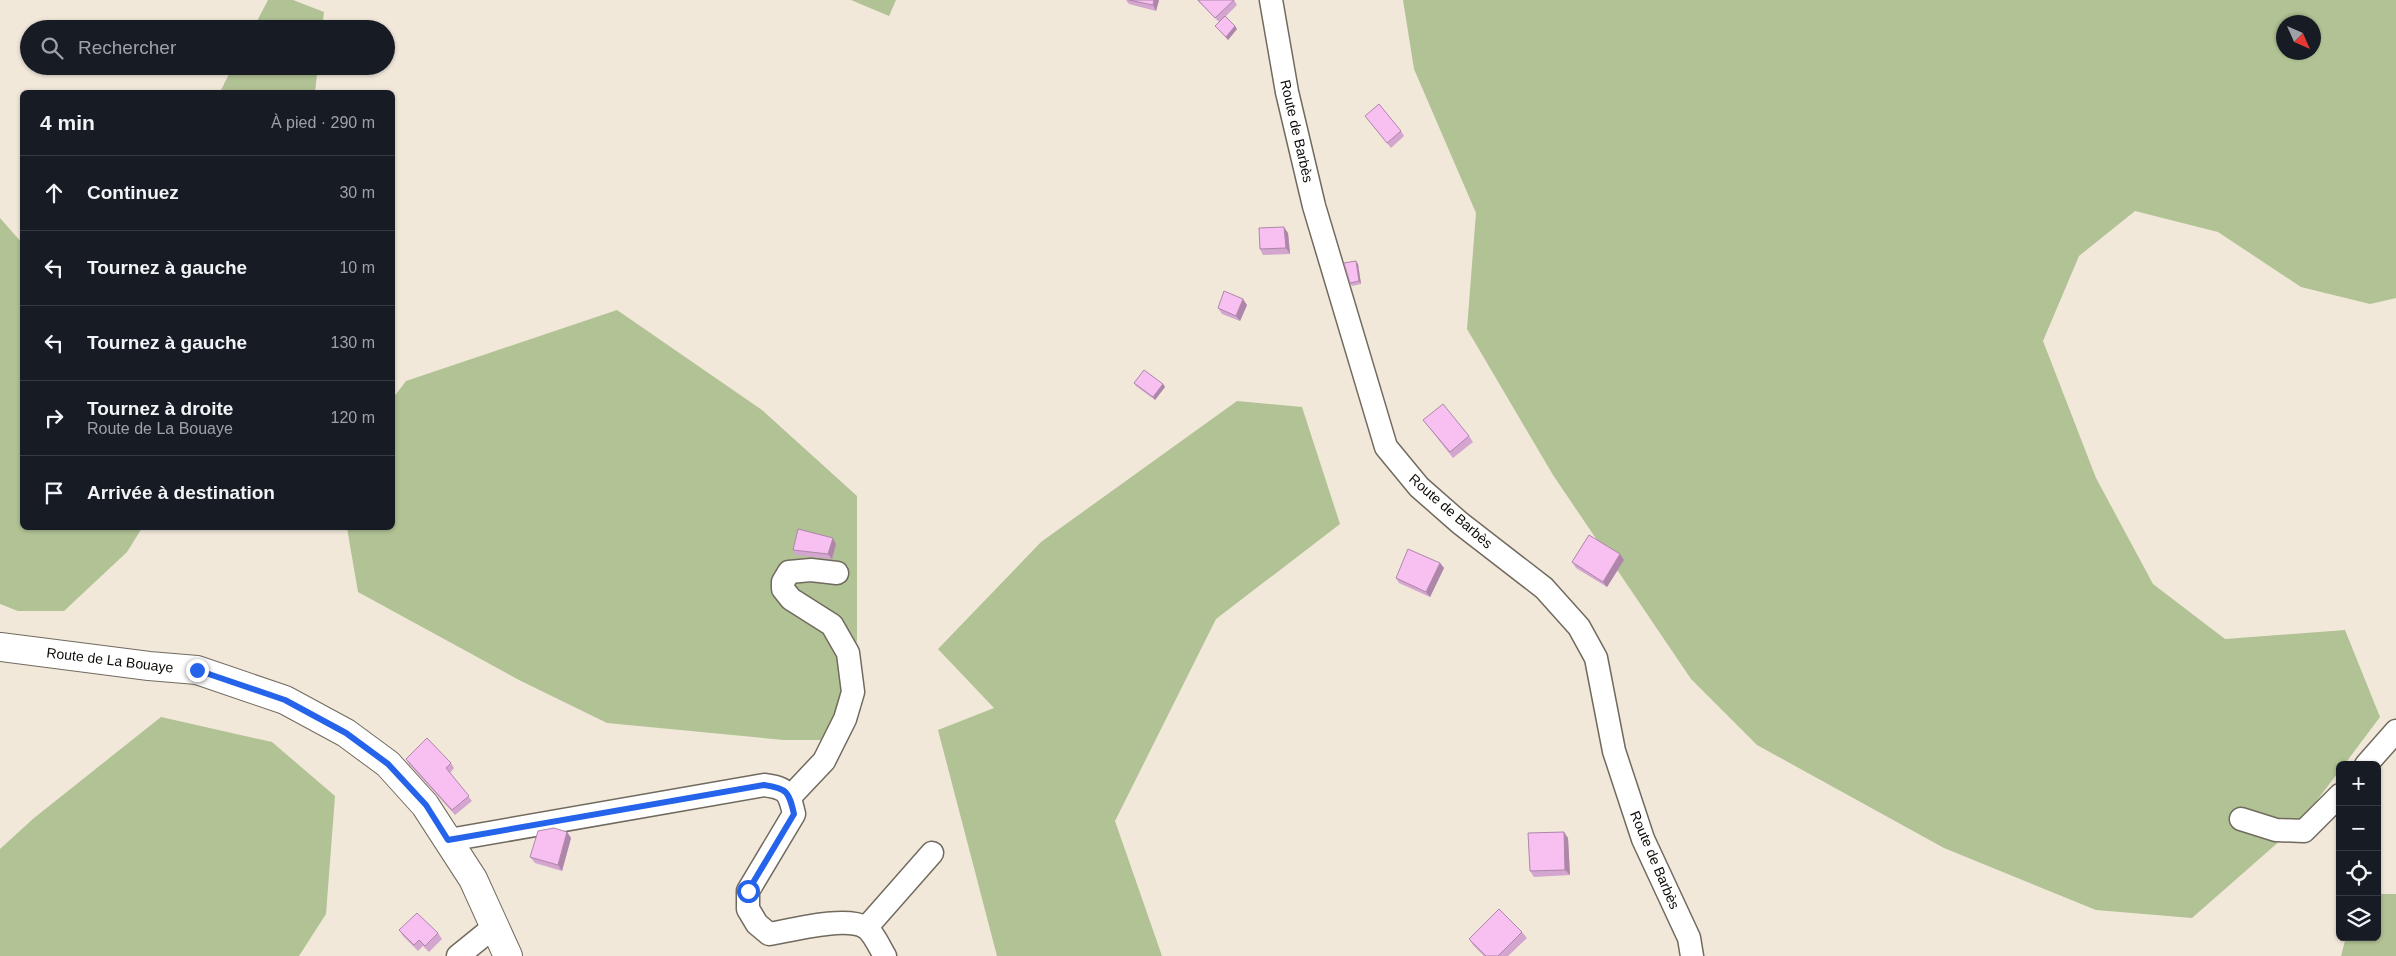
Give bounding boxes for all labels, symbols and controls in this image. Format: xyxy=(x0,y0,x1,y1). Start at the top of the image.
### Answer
north arrow xyxy=(2276,15,2321,60)
search box xyxy=(20,20,395,75)
icon: search xyxy=(38,34,66,62)
text: Rechercher xyxy=(78,37,176,58)
street label: Route de Barbès xyxy=(1277,78,1317,184)
text: 4 min xyxy=(40,111,95,134)
text: À pied · 290 m xyxy=(271,114,375,131)
icon: ahead xyxy=(40,179,68,207)
text: Continuez xyxy=(87,182,179,203)
text: 30 m xyxy=(339,184,375,201)
icon: left xyxy=(40,254,68,282)
text: Tournez à gauche xyxy=(87,257,247,278)
text: 10 m xyxy=(339,259,375,276)
icon: left xyxy=(40,329,68,357)
text: Tournez à gauche xyxy=(87,332,247,353)
text: 130 m xyxy=(331,334,375,351)
text: Tournez à droite xyxy=(87,398,233,419)
icon: right xyxy=(40,404,68,432)
text: 120 m xyxy=(331,409,375,426)
text: Route de La Bouaye xyxy=(87,420,233,437)
street label: Route de Barbès xyxy=(1406,470,1496,552)
icon: arrive xyxy=(40,479,68,507)
text: Arrivée à destination xyxy=(87,482,275,503)
street label: Route de La Bouaye xyxy=(46,644,175,676)
route end xyxy=(186,659,209,682)
map controls xyxy=(2336,761,2381,941)
button: + xyxy=(2336,761,2381,806)
button: − xyxy=(2336,806,2381,851)
street label: Route de Barbès xyxy=(1627,809,1683,911)
button: locate xyxy=(2336,851,2381,896)
route start xyxy=(737,880,760,903)
button: layers xyxy=(2336,896,2381,941)

